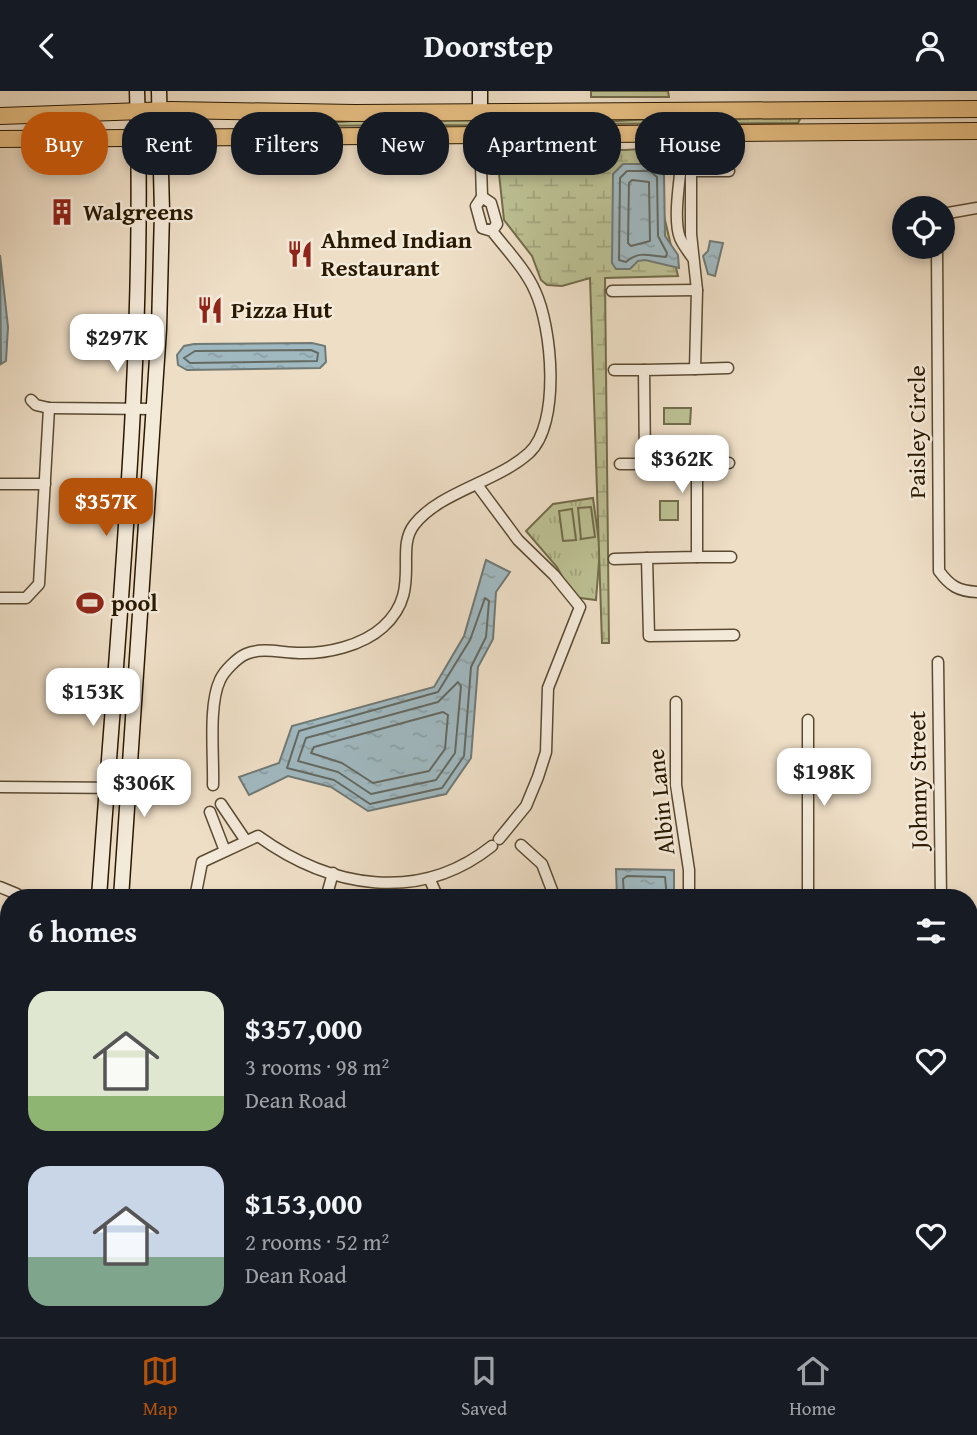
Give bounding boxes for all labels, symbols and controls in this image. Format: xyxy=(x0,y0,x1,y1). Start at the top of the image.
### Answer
text: Doorstep xyxy=(424,22,553,69)
icon: back xyxy=(28,27,66,65)
icon: person xyxy=(911,27,949,65)
chip: Buy xyxy=(21,112,108,175)
chip: Rent xyxy=(122,112,217,175)
chip: Filters xyxy=(231,112,343,175)
chip: New xyxy=(357,112,449,175)
chip: Apartment xyxy=(463,112,621,175)
chip: House xyxy=(635,112,745,175)
place label: Walgreens xyxy=(83,194,194,229)
map controls xyxy=(892,196,955,259)
button: locate xyxy=(892,196,955,259)
building icon: Walgreens xyxy=(47,197,77,227)
place label: Ahmed Indian Restaurant xyxy=(321,222,472,285)
restaurant icon: Ahmed Indian Restaurant xyxy=(285,239,315,269)
place label: Pizza Hut xyxy=(231,292,332,327)
restaurant icon: Pizza Hut xyxy=(195,295,225,325)
pin: $297K xyxy=(68,315,166,374)
text: $297K xyxy=(86,320,148,353)
street label: Paisley Circle xyxy=(899,365,934,499)
pin: $362K xyxy=(633,435,731,495)
text: $362K xyxy=(651,441,713,474)
pin: $357K xyxy=(57,479,155,538)
text: $357K xyxy=(75,484,137,517)
place label: pool xyxy=(111,585,158,620)
sports icon: pool xyxy=(75,588,105,618)
pin: $153K xyxy=(44,669,142,728)
text: $153K xyxy=(62,674,124,707)
street label: Johnny Street xyxy=(899,710,936,852)
street label: Albin Lane xyxy=(638,747,683,857)
pin: $198K xyxy=(775,749,873,808)
text: $198K xyxy=(793,754,855,787)
pin: $306K xyxy=(95,759,193,819)
text: $306K xyxy=(113,765,175,798)
text: 6 homes xyxy=(28,909,137,953)
icon: filters xyxy=(912,912,950,950)
text: $357,000 xyxy=(245,1006,362,1050)
icon: home xyxy=(84,1019,168,1103)
icon: heart xyxy=(912,1042,950,1080)
text: 3 rooms · 98 m² xyxy=(245,1050,389,1083)
text: Dean Road xyxy=(245,1083,347,1116)
text: $153,000 xyxy=(245,1181,362,1225)
icon: home xyxy=(84,1194,168,1278)
icon: heart xyxy=(912,1217,950,1255)
text: 2 rooms · 52 m² xyxy=(245,1225,389,1258)
text: Dean Road xyxy=(245,1258,347,1291)
tab: Map xyxy=(141,1352,179,1422)
tab: Saved xyxy=(461,1352,507,1422)
tab: Home xyxy=(789,1352,836,1422)

